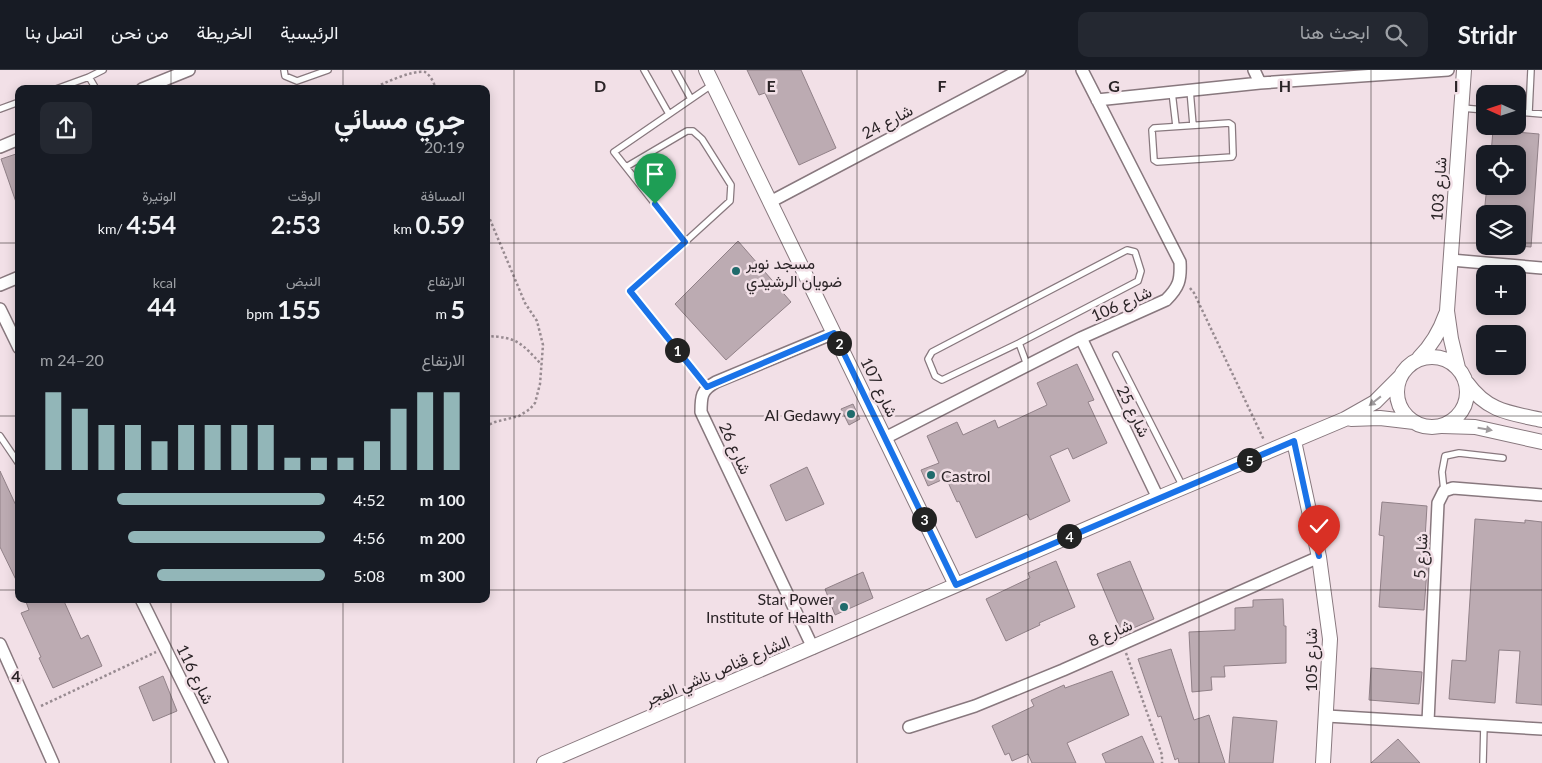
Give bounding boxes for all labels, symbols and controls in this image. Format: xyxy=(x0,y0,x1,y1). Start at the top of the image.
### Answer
search box xyxy=(1078,12,1428,57)
text: ابحث هنا xyxy=(1300,20,1370,43)
text: Stridr xyxy=(1458,20,1517,49)
text: اتصل بنا xyxy=(25,21,83,43)
text: من نحن xyxy=(111,21,169,43)
text: الخريطة xyxy=(197,21,252,43)
text: الرئيسية xyxy=(280,21,338,43)
icon: search xyxy=(1382,21,1410,49)
text: D xyxy=(594,76,606,95)
text: E xyxy=(766,76,776,95)
text: F xyxy=(937,76,947,95)
text: G xyxy=(1108,76,1120,95)
text: H xyxy=(1279,76,1291,95)
text: I xyxy=(1454,76,1458,95)
north arrow xyxy=(1476,85,1526,135)
map controls xyxy=(1476,85,1526,375)
street label: شارع 24 xyxy=(858,100,917,145)
text: جري مسائي xyxy=(334,101,465,135)
button: share xyxy=(40,102,92,154)
text: 20:19 xyxy=(424,137,465,156)
button: locate xyxy=(1476,145,1526,195)
pin xyxy=(634,153,676,204)
street label: شارع 103 xyxy=(1426,156,1453,222)
icon: arrive xyxy=(641,160,669,188)
text: الوتيرة xyxy=(142,187,176,204)
text: الوقت xyxy=(288,187,321,204)
text: المسافة xyxy=(421,187,465,204)
button: layers xyxy=(1476,205,1526,255)
text: 4:54 xyxy=(126,209,176,239)
text: 2:53 xyxy=(271,209,321,239)
text: 0.59 xyxy=(416,209,465,239)
text: /km xyxy=(98,220,126,237)
text: km xyxy=(393,220,416,237)
place label: مسجد نوير ضويان الرشيدي xyxy=(745,253,842,295)
marker: مسجد نوير ضويان الرشيدي xyxy=(730,265,742,277)
button: + xyxy=(1476,265,1526,315)
text: النبض xyxy=(286,272,321,289)
text: الارتفاع xyxy=(427,272,465,289)
text: kcal xyxy=(153,274,176,291)
street label: شارع 106 xyxy=(1088,281,1155,327)
text: 44 xyxy=(147,291,176,321)
text: 155 xyxy=(277,294,321,324)
text: 5 xyxy=(450,294,465,324)
text: bpm xyxy=(246,305,277,322)
text: m xyxy=(435,305,450,322)
button: − xyxy=(1476,325,1526,375)
pin: 2 xyxy=(826,330,852,356)
text: 2 xyxy=(835,335,844,352)
pin: 1 xyxy=(664,338,690,362)
text: 1 xyxy=(673,342,682,359)
text: 20–24 m xyxy=(40,350,104,369)
text: الارتفاع xyxy=(422,350,465,369)
street label: شارع 107 xyxy=(855,354,903,421)
street label: شارع 25 xyxy=(1111,382,1155,441)
one-way arrow xyxy=(1369,396,1382,407)
place label: Al Gedawy xyxy=(765,405,842,424)
marker: Al Gedawy xyxy=(845,408,857,420)
street label: شارع 26 xyxy=(713,419,756,478)
one-way arrow xyxy=(1477,426,1493,434)
pin: 5 xyxy=(1236,448,1262,472)
text: 5 xyxy=(1245,452,1254,469)
place label: Castrol xyxy=(941,466,991,485)
marker: Castrol xyxy=(925,469,937,481)
text: 4:52 xyxy=(353,490,385,509)
text: 100 m xyxy=(420,490,465,509)
pin xyxy=(1298,505,1340,556)
pin: 3 xyxy=(912,506,936,532)
text: 3 xyxy=(920,511,929,528)
icon: check xyxy=(1305,512,1333,540)
pin: 4 xyxy=(1056,524,1082,548)
text: 4:56 xyxy=(353,528,385,547)
text: 200 m xyxy=(420,528,465,547)
text: 4 xyxy=(1065,528,1074,545)
street label: شارع 5 xyxy=(1409,533,1434,579)
text: 5:08 xyxy=(353,566,385,585)
text: 300 m xyxy=(420,566,465,585)
place label: Star Power Institute of Health xyxy=(706,589,834,626)
marker: Star Power Institute of Health xyxy=(838,601,850,613)
street label: شارع 8 xyxy=(1085,614,1136,652)
street label: شارع 105 xyxy=(1301,628,1323,692)
street label: الشارع قناص ناشي الفجر xyxy=(641,631,794,714)
street label: شارع 116 xyxy=(171,641,219,708)
text: 4 xyxy=(11,666,21,685)

